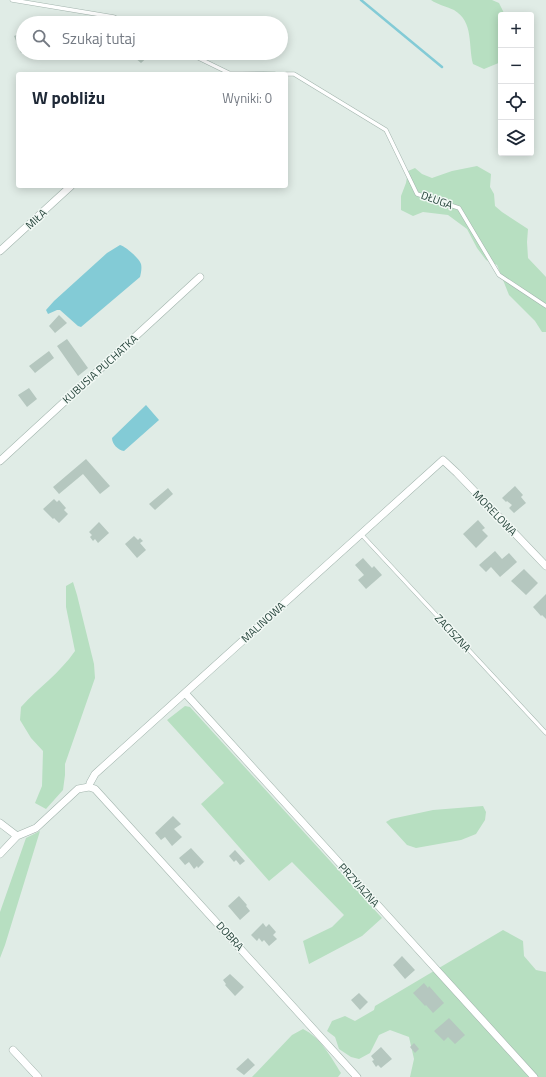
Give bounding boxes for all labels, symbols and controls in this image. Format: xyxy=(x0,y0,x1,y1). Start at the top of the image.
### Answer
map controls xyxy=(498,12,534,156)
button: + xyxy=(498,12,534,48)
search box xyxy=(16,16,288,60)
icon: search xyxy=(30,27,52,49)
text: Szukaj tutaj xyxy=(62,27,135,50)
button: − xyxy=(498,48,534,84)
button: locate xyxy=(498,84,534,120)
text: W pobliżu xyxy=(32,85,105,111)
text: Wyniki: 0 xyxy=(222,88,272,108)
button: layers xyxy=(498,120,534,156)
street label: DŁUGA xyxy=(419,187,456,213)
street label: MIŁA xyxy=(22,205,50,233)
street label: KUBUSIA PUCHATKA xyxy=(59,330,142,407)
street label: MORELOWA xyxy=(469,487,521,540)
street label: MALINOWA xyxy=(237,598,289,646)
street label: ZACISZNA xyxy=(431,610,475,656)
street label: PRZYJAZNA xyxy=(335,859,383,911)
street label: DOBRA xyxy=(213,918,248,954)

